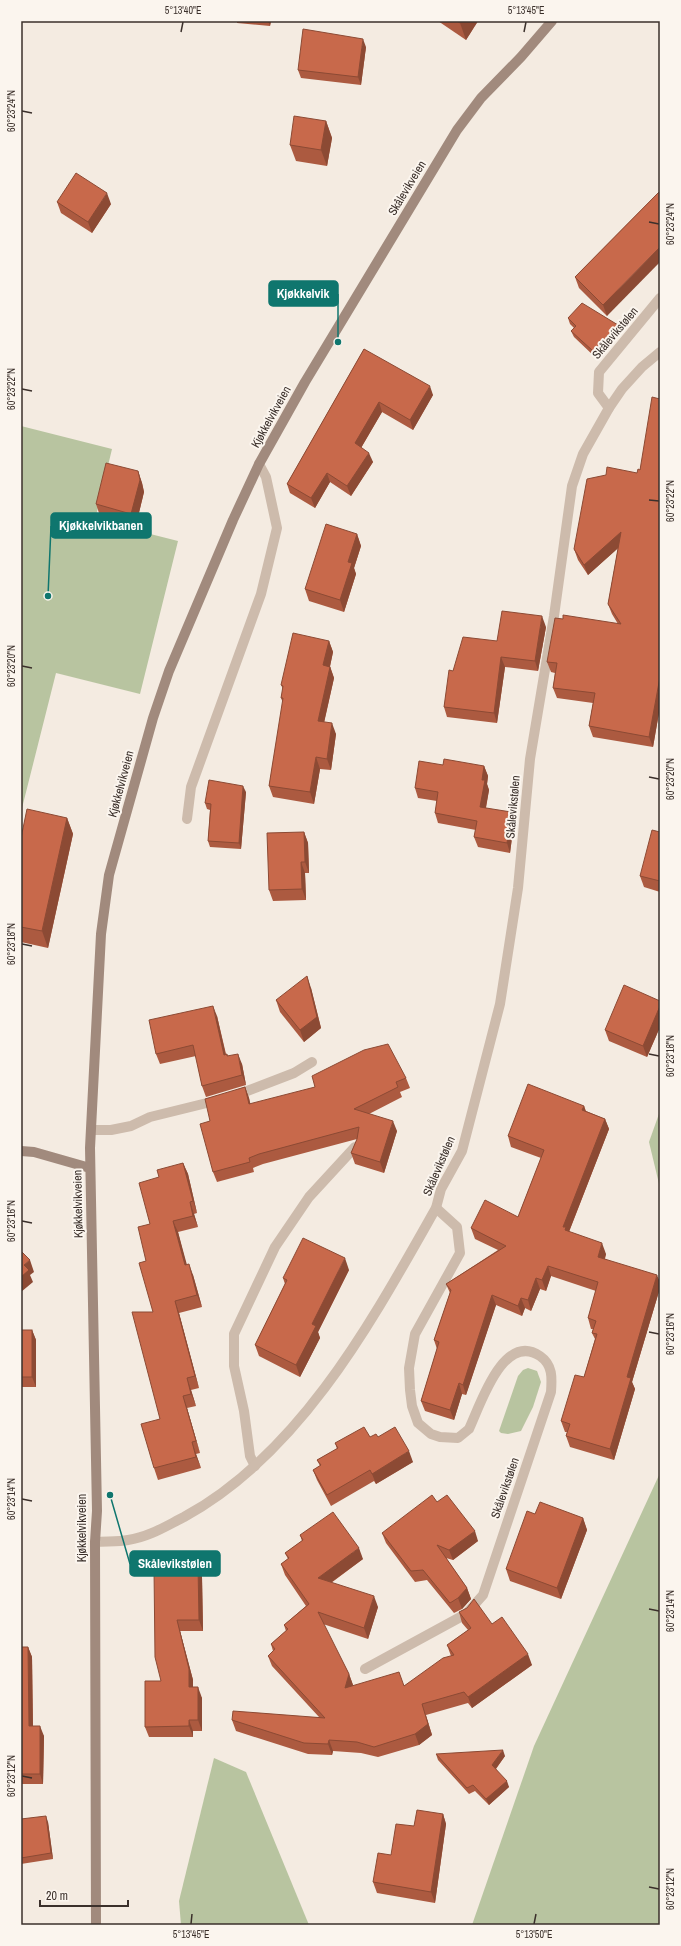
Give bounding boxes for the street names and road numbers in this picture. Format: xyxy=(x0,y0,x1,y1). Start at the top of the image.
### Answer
street label: Skålevikveien xyxy=(384,158,430,218)
street label: Skålevikstølen xyxy=(588,304,642,362)
street label: Kjøkkelvikveien xyxy=(247,383,295,451)
street label: Kjøkkelvikveien xyxy=(104,749,138,819)
street label: Skålevikstølen xyxy=(502,775,524,839)
street label: Skålevikstølen xyxy=(419,1134,459,1198)
street label: Kjøkkelvikveien xyxy=(69,1170,87,1238)
street label: Skålevikstølen xyxy=(487,1455,523,1521)
street label: Kjøkkelvikveien xyxy=(74,1494,90,1562)

